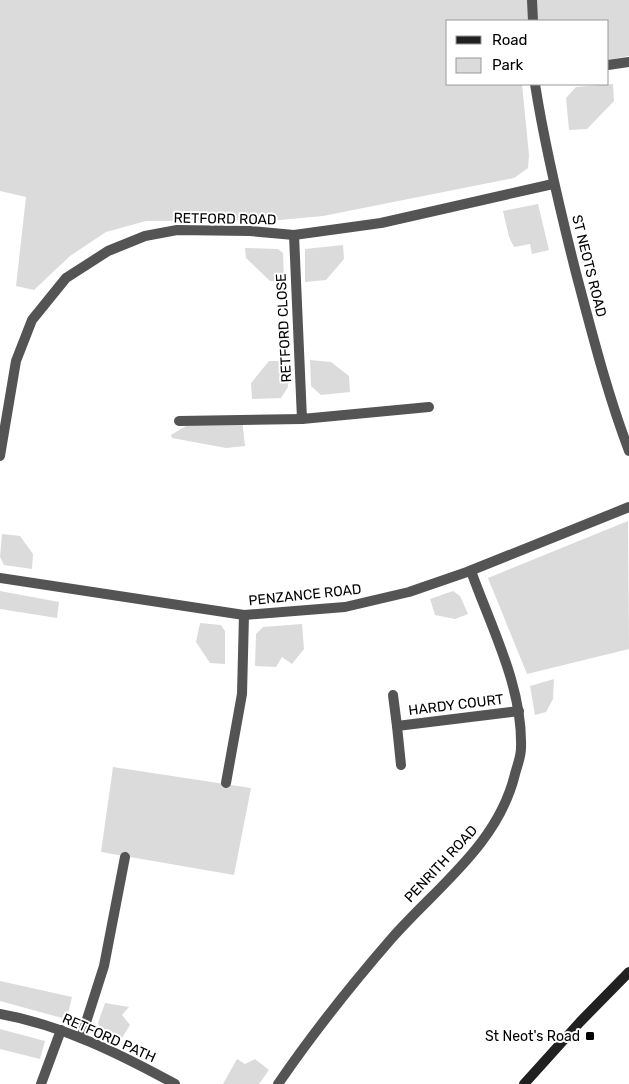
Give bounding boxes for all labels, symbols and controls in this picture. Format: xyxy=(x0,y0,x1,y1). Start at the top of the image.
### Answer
legend xyxy=(446,20,609,85)
text: Road xyxy=(492,31,528,49)
text: Park xyxy=(492,56,523,74)
street label: RETFORD ROAD xyxy=(173,210,277,228)
street label: ST NEOTS ROAD xyxy=(568,213,610,319)
street label: RETFORD CLOSE xyxy=(273,273,295,383)
street label: PENZANCE ROAD xyxy=(248,581,362,609)
street label: HARDY COURT xyxy=(408,691,504,719)
street label: PENRITH ROAD xyxy=(401,822,481,906)
street label: RETFORD PATH xyxy=(60,1010,158,1066)
place label: St Neot's Road xyxy=(485,1028,580,1045)
marker: St Neot's Road xyxy=(584,1030,596,1042)

